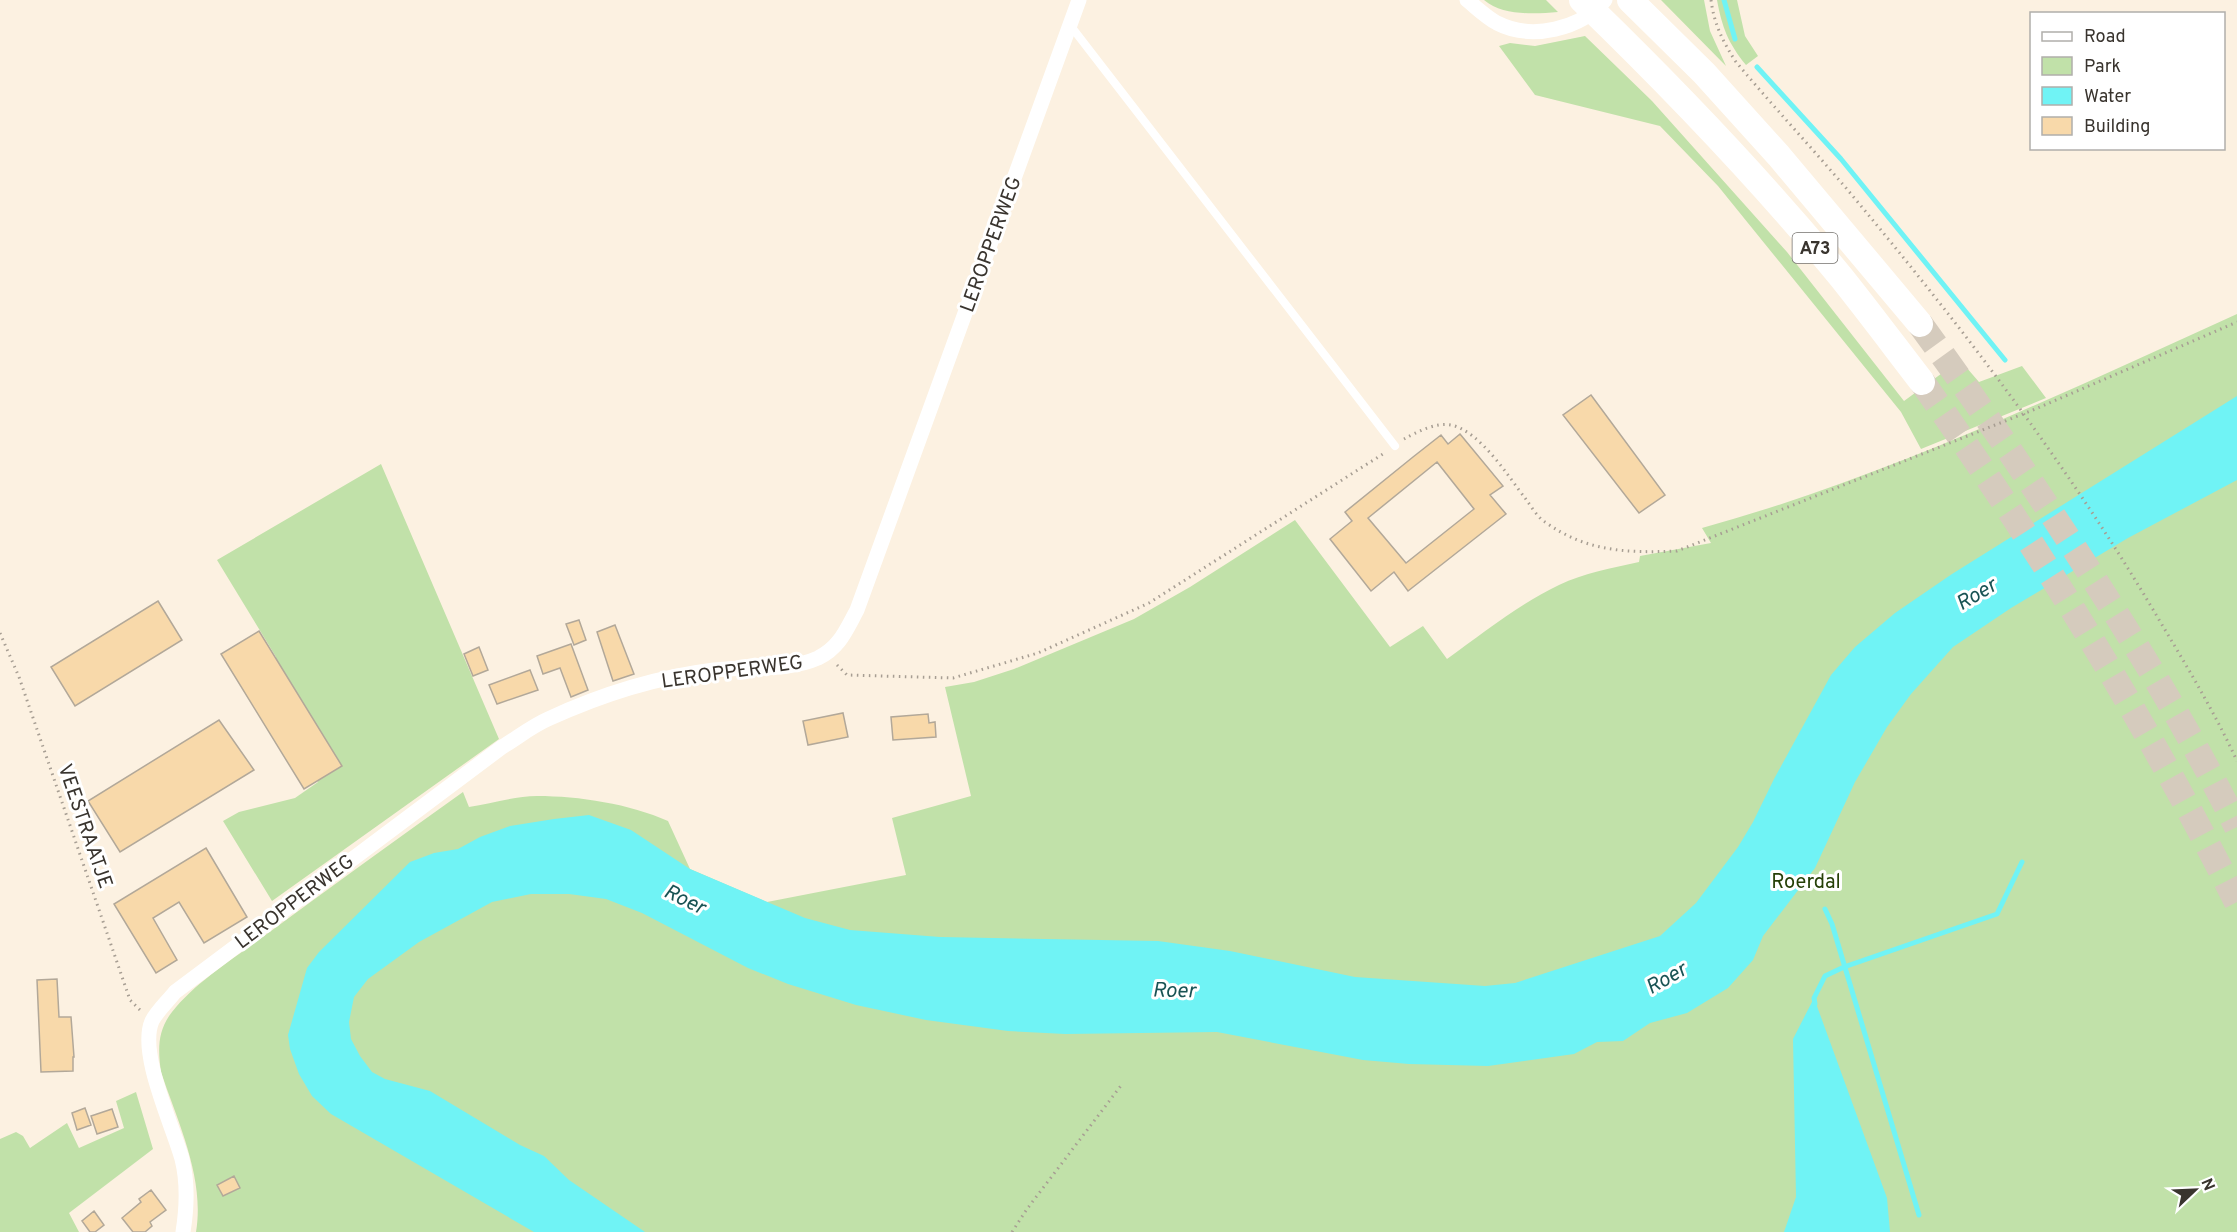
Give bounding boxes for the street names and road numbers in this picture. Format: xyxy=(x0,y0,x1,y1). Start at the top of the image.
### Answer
street label: LEROPPERWEG xyxy=(955,173,1029,316)
road number: A73 xyxy=(1792,233,1838,263)
street label: LEROPPERWEG xyxy=(660,650,805,696)
street label: VEESTRAATJE xyxy=(51,761,118,892)
street label: LEROPPERWEG xyxy=(230,849,360,956)

